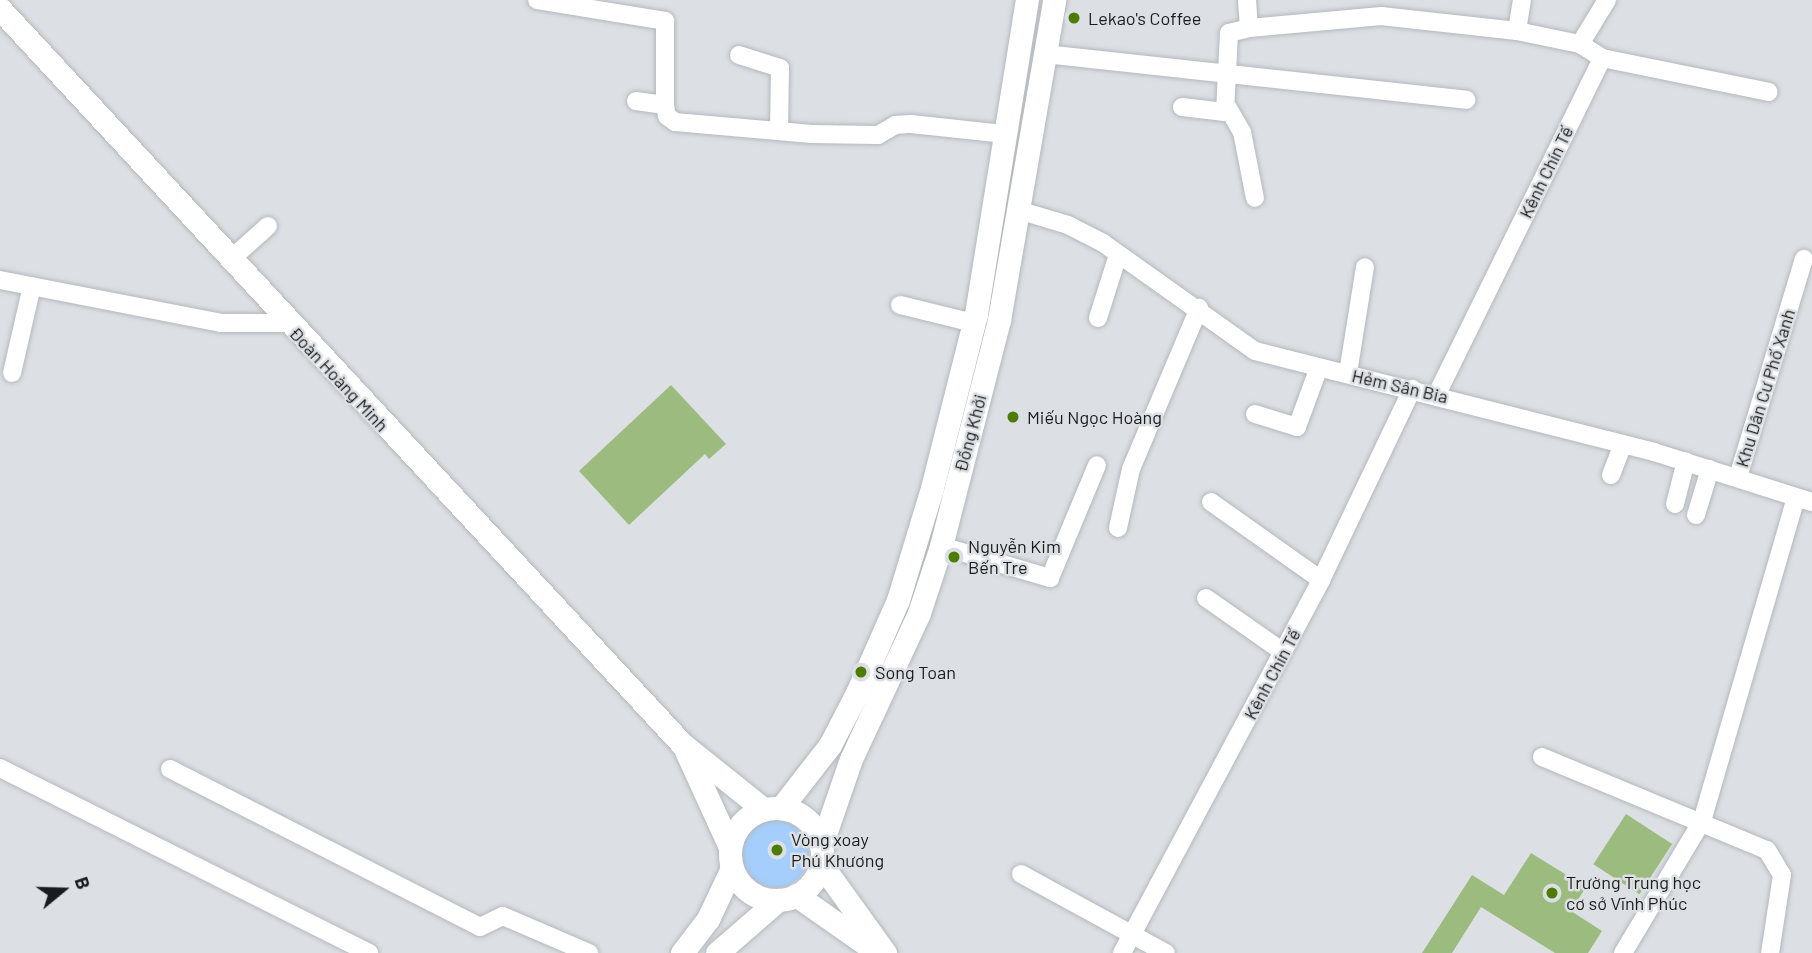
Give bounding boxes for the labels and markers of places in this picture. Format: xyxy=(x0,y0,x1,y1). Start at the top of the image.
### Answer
place label: Lekao's Coffee xyxy=(1088,7,1201,29)
marker: Lekao's Coffee xyxy=(1066,10,1082,26)
place label: Miếu Ngọc Hoàng xyxy=(1027,406,1162,428)
marker: Miếu Ngọc Hoàng xyxy=(1005,409,1021,425)
place label: Nguyễn Kim Bến Tre xyxy=(968,536,1061,578)
marker: Nguyễn Kim Bến Tre xyxy=(946,549,962,565)
place label: Song Toan xyxy=(875,661,956,683)
marker: Song Toan xyxy=(853,664,869,680)
place label: Vòng xoay Phú Khương xyxy=(791,829,884,872)
marker: Vòng xoay Phú Khương xyxy=(769,842,785,858)
place label: Trường Trung học cơ sở Vĩnh Phúc xyxy=(1566,872,1701,914)
marker: Trường Trung học cơ sở Vĩnh Phúc xyxy=(1544,885,1560,901)

